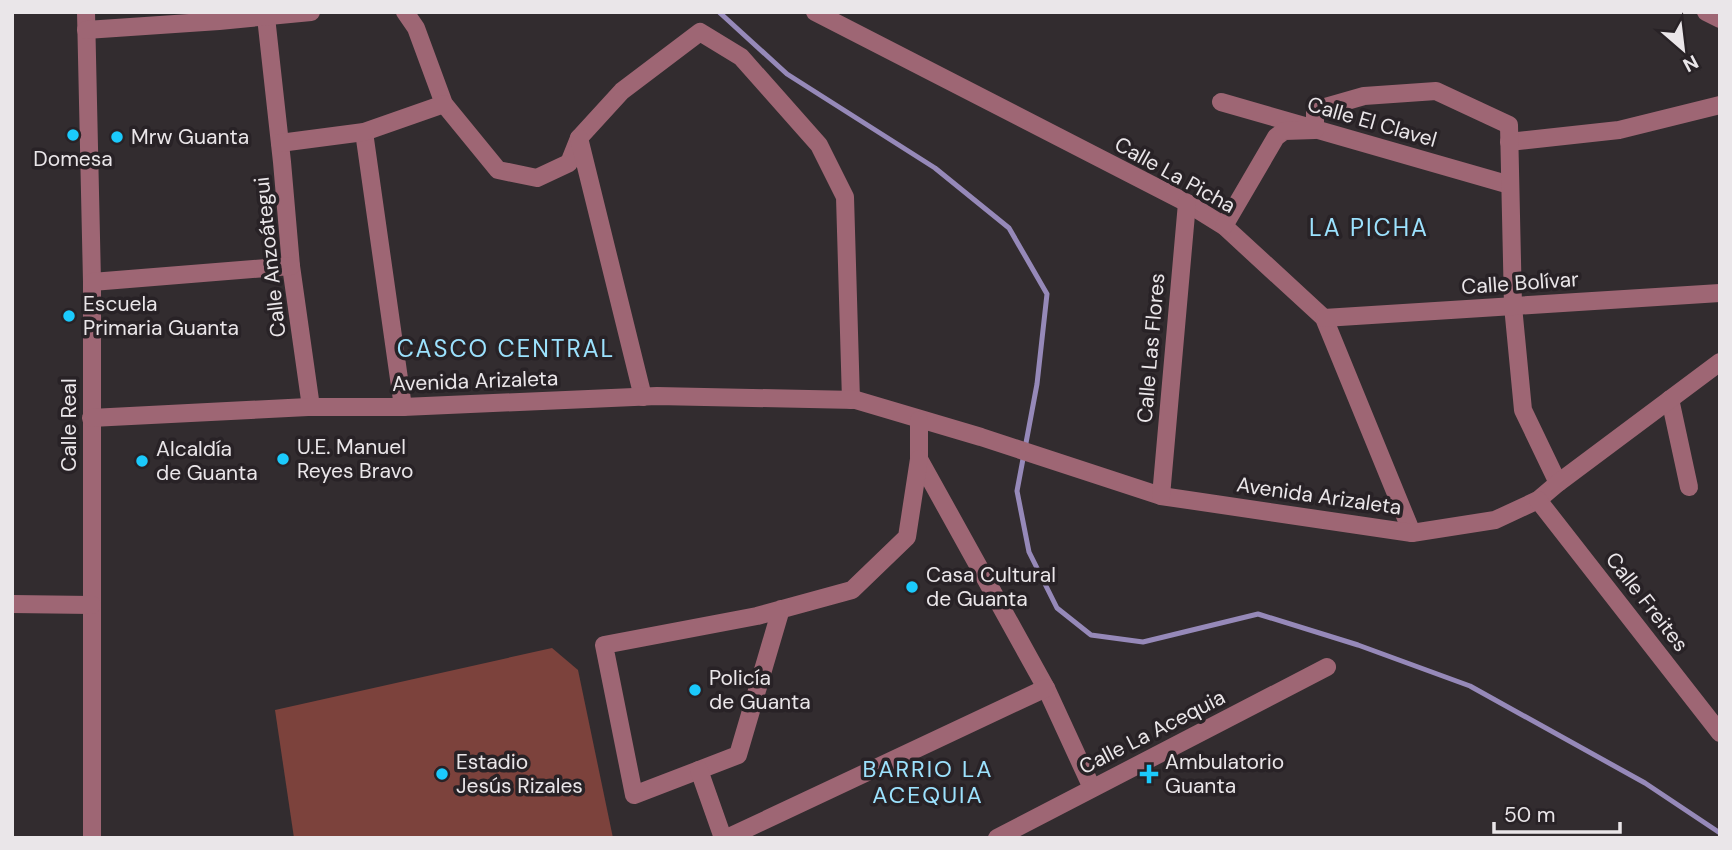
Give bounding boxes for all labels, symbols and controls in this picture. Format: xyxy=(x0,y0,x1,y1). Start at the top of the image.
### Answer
north arrow xyxy=(1648,14,1718,84)
text: N xyxy=(1679,49,1703,78)
street label: Calle El Clavel xyxy=(1304,90,1440,154)
place label: Mrw Guanta xyxy=(131,123,249,151)
marker: Domesa xyxy=(65,127,81,143)
marker: Mrw Guanta xyxy=(109,129,125,145)
street label: Calle La Picha xyxy=(1110,130,1240,220)
place label: Domesa xyxy=(33,145,113,173)
street label: Calle Anzoátegui xyxy=(248,175,292,339)
district label: LA PICHA xyxy=(1309,212,1429,243)
street label: Calle Bolívar xyxy=(1460,265,1580,301)
street label: Calle Las Flores xyxy=(1131,272,1171,424)
place label: Escuela Primaria Guanta xyxy=(83,290,239,342)
marker: Escuela Primaria Guanta xyxy=(61,308,77,324)
district label: CASCO CENTRAL xyxy=(397,333,615,364)
street label: Avenida Arizaleta xyxy=(391,364,559,398)
street label: Calle Real xyxy=(55,378,83,472)
place label: U.E. Manuel Reyes Bravo xyxy=(297,433,414,485)
place label: Alcaldía de Guanta xyxy=(156,435,258,487)
marker: U.E. Manuel Reyes Bravo xyxy=(275,451,291,467)
marker: Alcaldía de Guanta xyxy=(134,453,150,469)
street label: Avenida Arizaleta xyxy=(1235,471,1403,521)
street label: Calle Freites xyxy=(1599,546,1695,658)
place label: Casa Cultural de Guanta xyxy=(926,561,1056,613)
marker: Casa Cultural de Guanta xyxy=(904,579,920,595)
place label: Policía de Guanta xyxy=(709,664,811,716)
marker: Policía de Guanta xyxy=(687,682,703,698)
street label: Calle La Acequia xyxy=(1074,683,1230,781)
place label: Estadio Jesús Rizales xyxy=(456,748,583,800)
place label: Ambulatorio Guanta xyxy=(1165,748,1284,800)
district label: BARRIO LA ACEQUIA xyxy=(863,754,993,810)
marker: Ambulatorio Guanta xyxy=(1139,764,1159,784)
marker: Estadio Jesús Rizales xyxy=(434,766,450,782)
scale bar xyxy=(1494,790,1620,834)
text: 50 m xyxy=(1504,801,1555,829)

